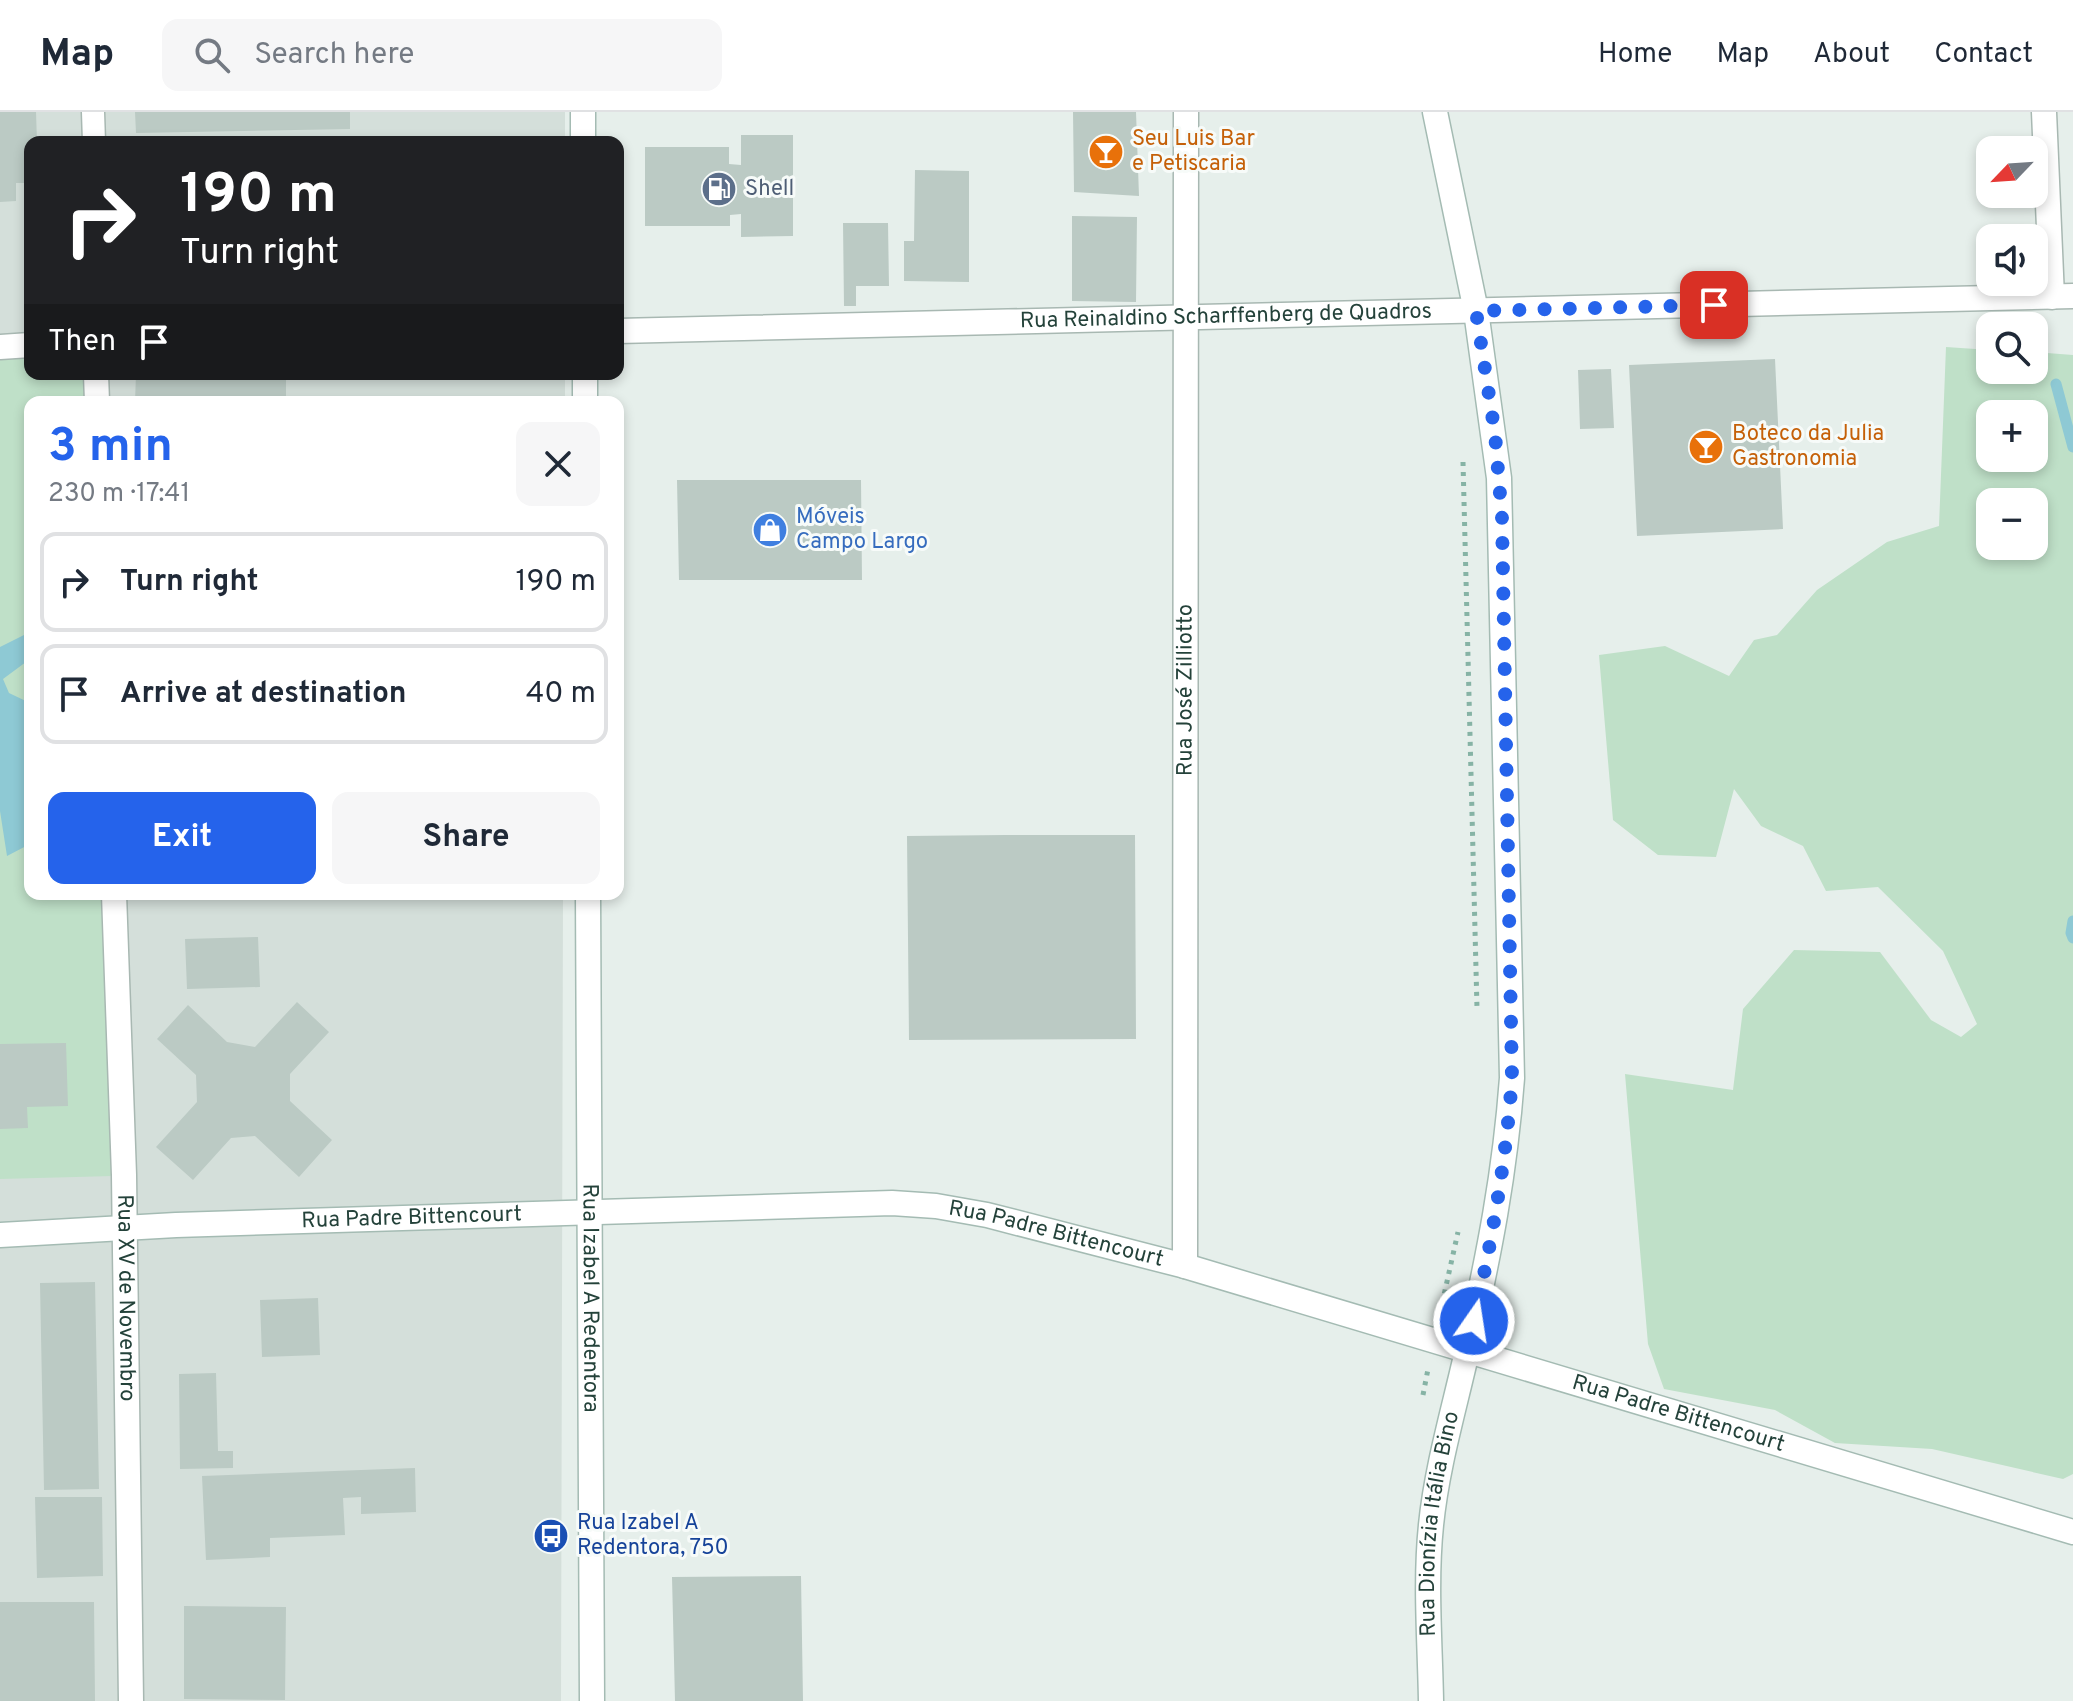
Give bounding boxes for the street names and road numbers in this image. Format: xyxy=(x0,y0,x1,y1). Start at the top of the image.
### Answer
street label: Rua Reinaldino Scharffenberg de Quadros xyxy=(1019,298,1432,335)
street label: Rua José Zilliotto xyxy=(1172,604,1199,776)
street label: Rua Izabel A Redentora xyxy=(576,1183,604,1413)
street label: Rua XV de Novembro xyxy=(111,1194,141,1402)
street label: Rua Padre Bittencourt xyxy=(946,1195,1166,1273)
street label: Rua Padre Bittencourt xyxy=(301,1201,522,1235)
street label: Rua Padre Bittencourt xyxy=(1569,1369,1788,1458)
street label: Rua Dionízia Itália Bino xyxy=(1415,1409,1466,1637)

